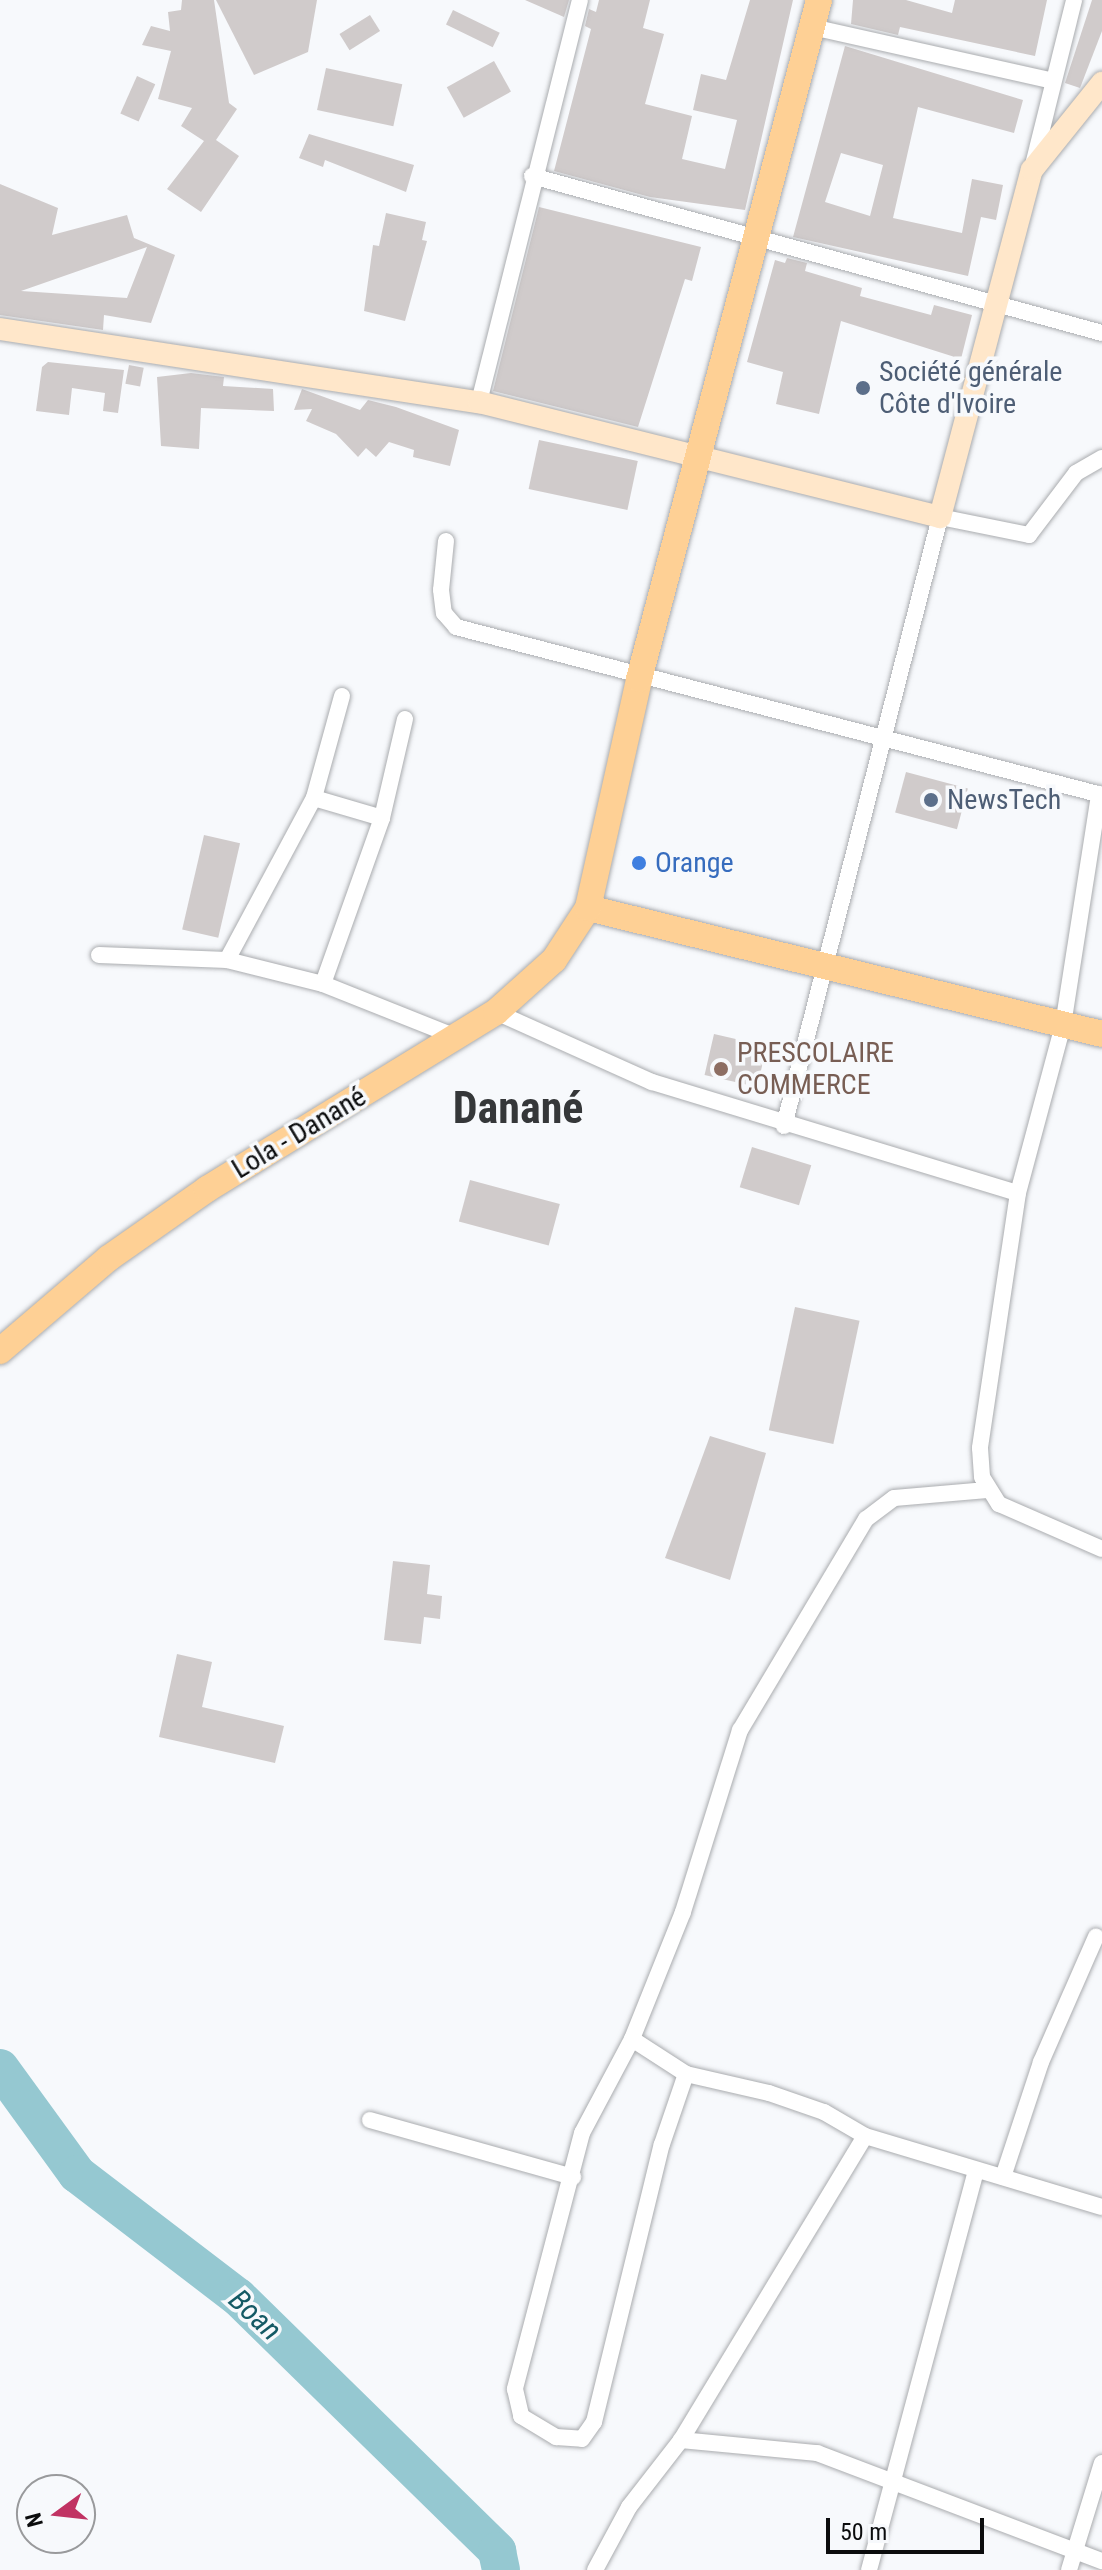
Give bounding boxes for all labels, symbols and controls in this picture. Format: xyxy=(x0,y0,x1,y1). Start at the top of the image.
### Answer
place label: Société générale Côte d'Ivoire xyxy=(879,355,1062,421)
marker: Société générale Côte d'Ivoire xyxy=(854,379,872,397)
place label: NewsTech xyxy=(947,783,1061,817)
marker: NewsTech xyxy=(922,791,940,809)
place label: Orange xyxy=(655,846,734,880)
marker: Orange xyxy=(630,854,648,872)
place label: PRESCOLAIRE COMMERCE xyxy=(737,1036,894,1102)
marker: PRESCOLAIRE COMMERCE xyxy=(712,1060,730,1078)
street label: Lola - Danané xyxy=(226,1080,372,1186)
district label: Danané xyxy=(453,1082,583,1134)
water label: Boan xyxy=(221,2282,289,2348)
north arrow xyxy=(16,2474,96,2554)
scale bar xyxy=(830,2502,988,2552)
text: N xyxy=(20,2510,48,2530)
text: 50 m xyxy=(840,2518,887,2546)

